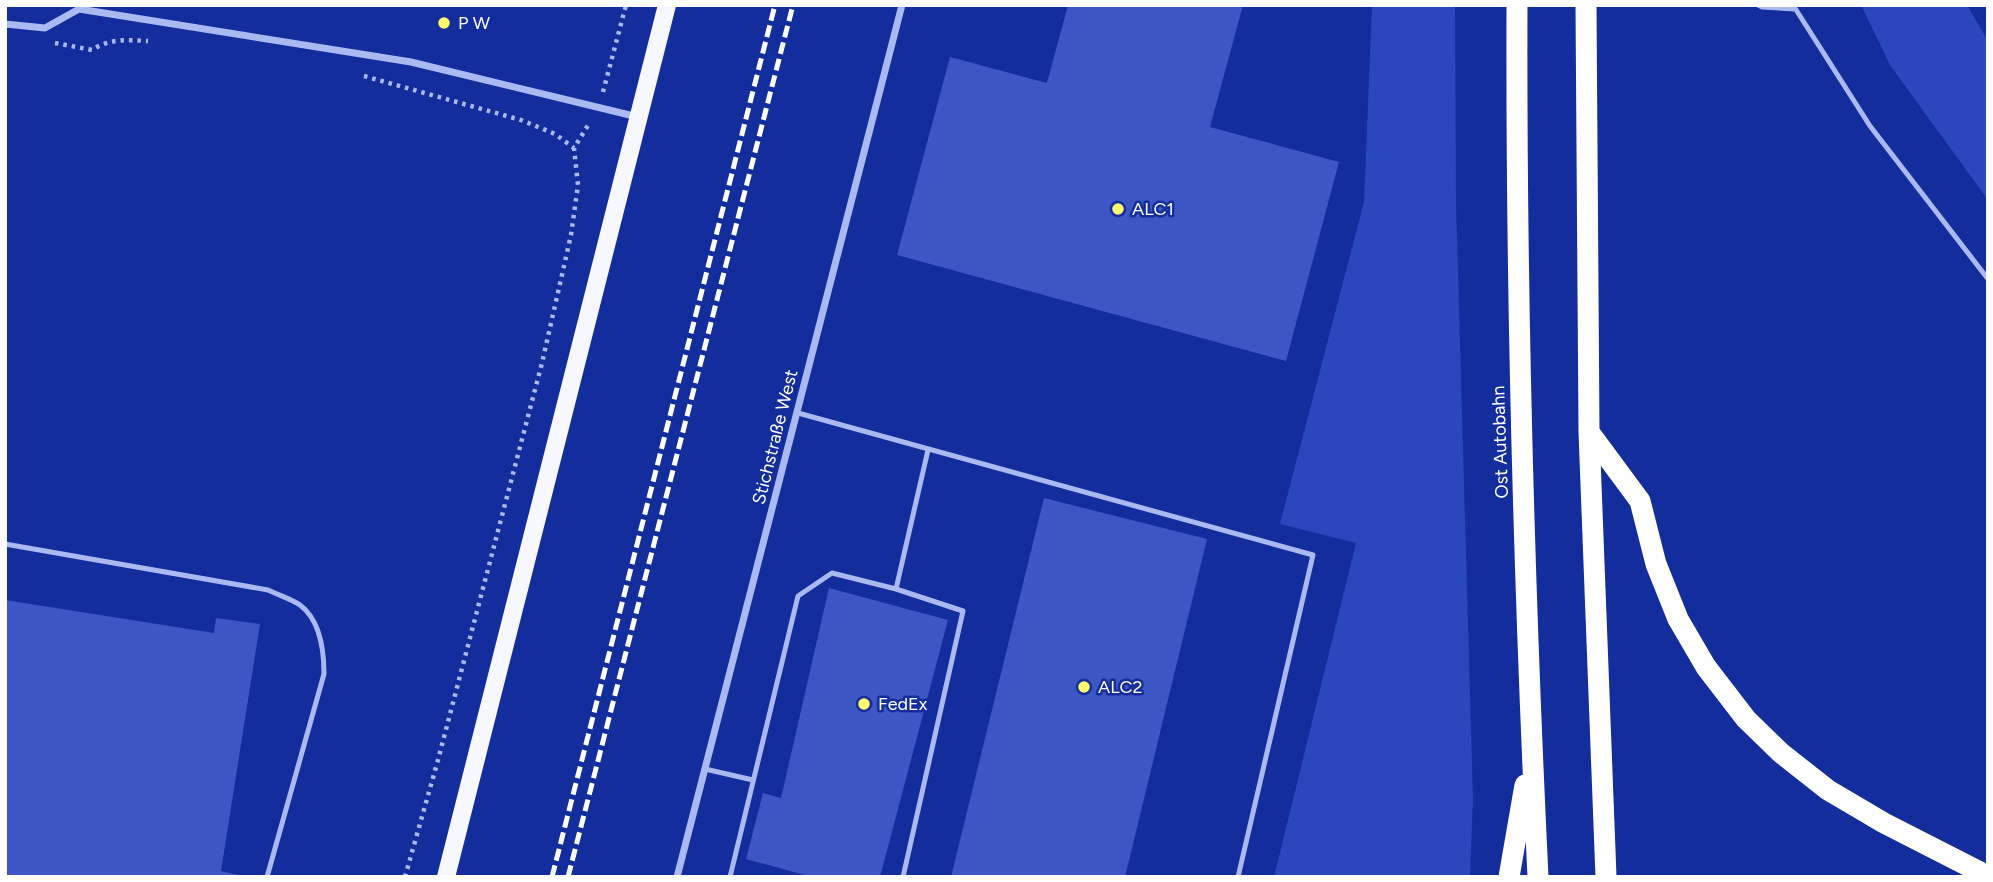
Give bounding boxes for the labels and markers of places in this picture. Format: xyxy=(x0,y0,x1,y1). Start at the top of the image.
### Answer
place label: P W xyxy=(458,12,491,34)
marker: P W xyxy=(436,15,452,31)
place label: ALC1 xyxy=(1132,198,1174,220)
marker: ALC1 xyxy=(1110,201,1126,217)
place label: ALC2 xyxy=(1098,676,1143,698)
marker: ALC2 xyxy=(1076,679,1092,695)
place label: FedEx xyxy=(878,693,928,715)
marker: FedEx xyxy=(856,696,872,712)

